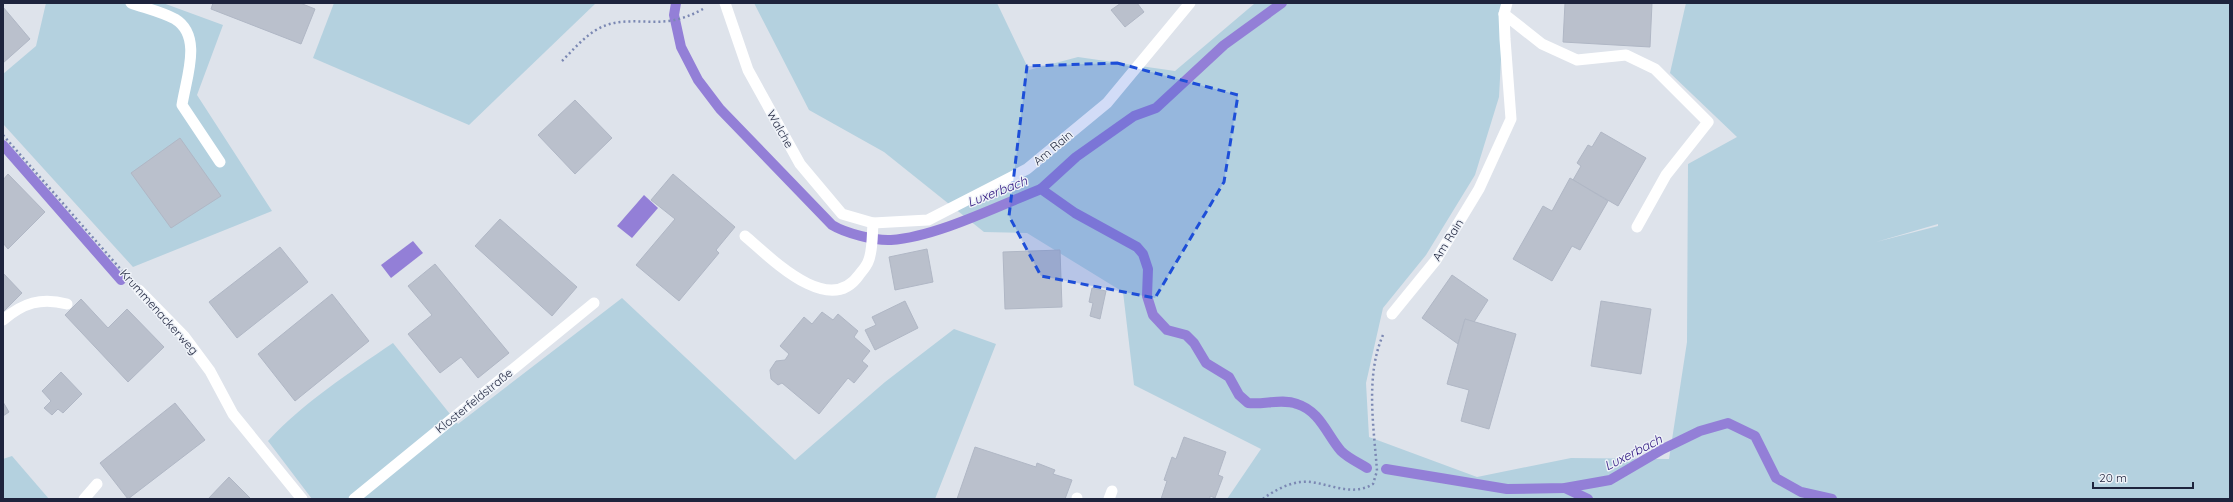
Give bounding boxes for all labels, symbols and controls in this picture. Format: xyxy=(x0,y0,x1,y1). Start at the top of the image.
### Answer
street label: Walche xyxy=(764,107,797,151)
street label: Am Rain xyxy=(1030,127,1075,168)
water label: Luxerbach xyxy=(965,172,1030,210)
street label: Am Rain xyxy=(1429,216,1466,264)
street label: Krummenackerweg xyxy=(117,266,202,358)
street label: Klosterfeldstraße xyxy=(432,365,516,436)
water label: Luxerbach xyxy=(1601,430,1665,473)
scale bar xyxy=(2093,464,2193,490)
text: 20 m xyxy=(2099,470,2127,485)

